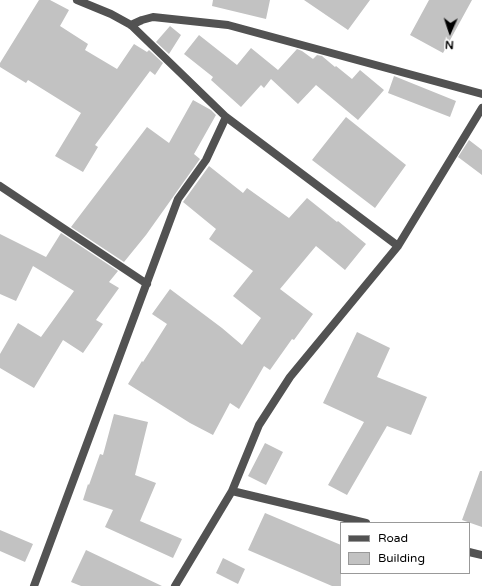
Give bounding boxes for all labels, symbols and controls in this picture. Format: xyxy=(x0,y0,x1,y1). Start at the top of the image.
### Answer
north arrow xyxy=(430,12,470,52)
text: N xyxy=(445,38,454,51)
legend xyxy=(340,522,470,574)
text: Road xyxy=(378,531,408,545)
text: Building xyxy=(378,551,425,565)

